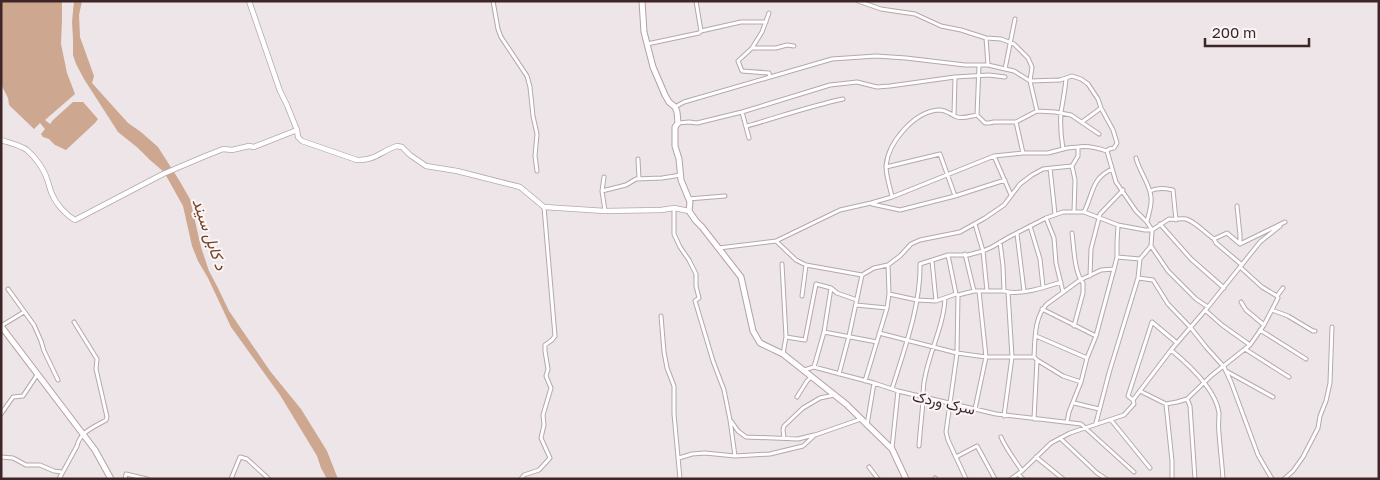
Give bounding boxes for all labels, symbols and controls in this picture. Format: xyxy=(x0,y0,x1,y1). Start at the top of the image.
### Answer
scale bar xyxy=(1205,15,1309,47)
text: 200 m xyxy=(1212,23,1256,41)
water label: د کابل سيند xyxy=(188,195,232,273)
street label: سرک وردک xyxy=(911,386,977,419)

